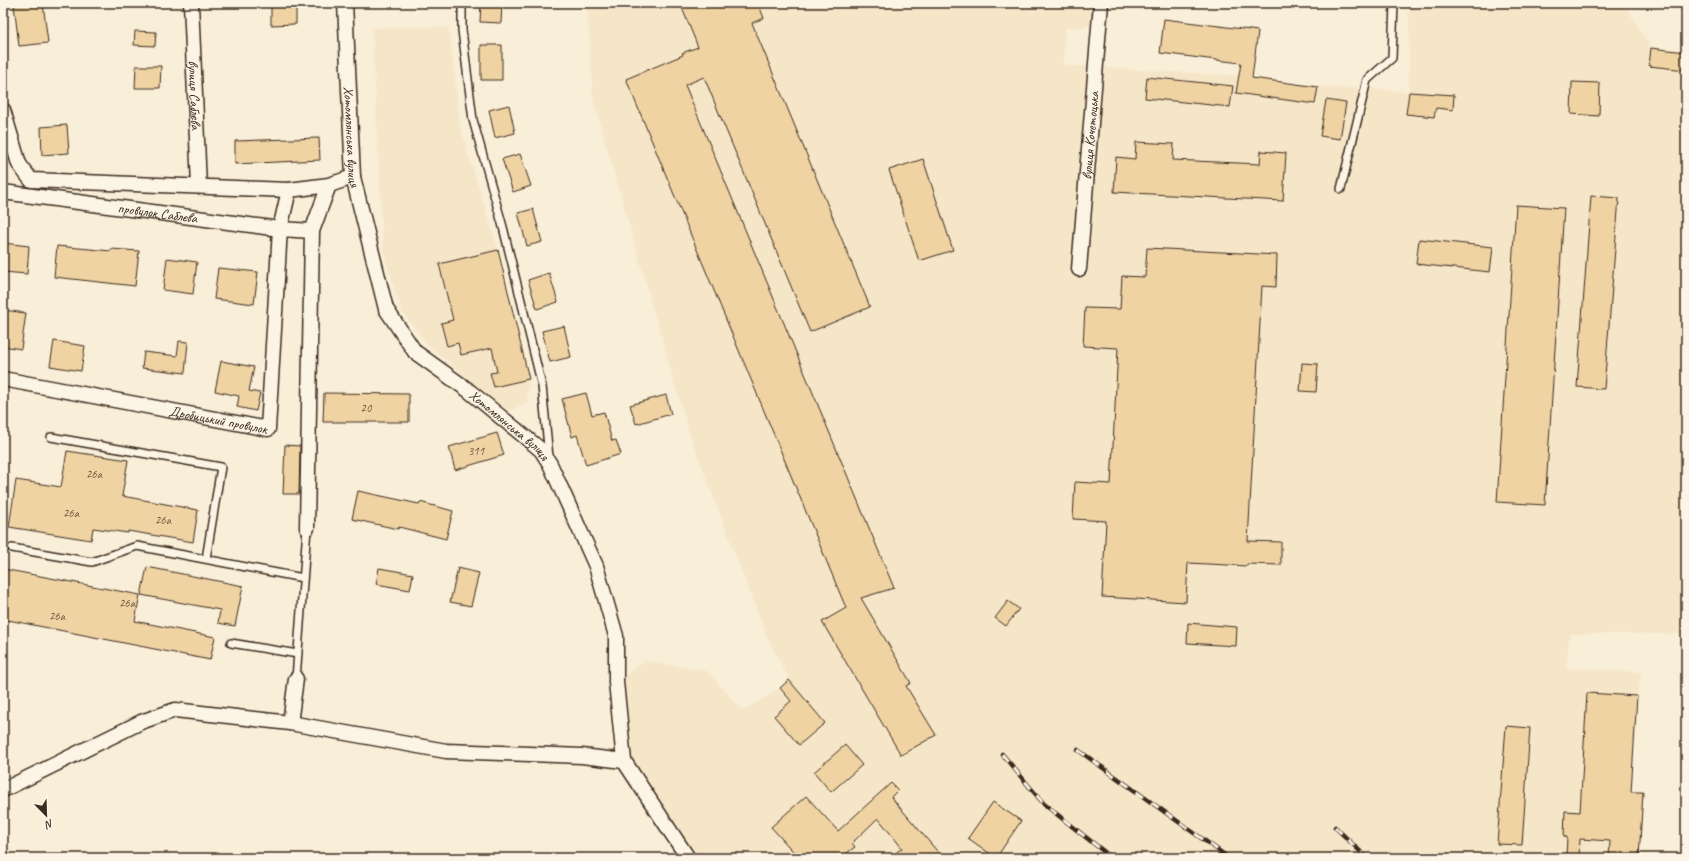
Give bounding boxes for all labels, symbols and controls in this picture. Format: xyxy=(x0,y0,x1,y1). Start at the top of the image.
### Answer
street label: вулиця Саблєва xyxy=(185,60,205,131)
street label: Хотомлянська вулиця xyxy=(340,86,364,190)
street label: вулиця Кочетоцька xyxy=(1078,90,1102,180)
street label: провулок Саблєва xyxy=(117,199,199,226)
street label: Хотомлянська вулиця xyxy=(466,386,554,464)
house number: 20 xyxy=(361,400,373,416)
street label: Дробицький провулок xyxy=(168,402,271,438)
house number: 311 xyxy=(468,443,485,459)
house number: 26а xyxy=(86,466,103,482)
house number: 26а xyxy=(63,505,80,521)
house number: 26а xyxy=(155,512,172,528)
house number: 26а xyxy=(119,595,136,611)
house number: 26а xyxy=(49,608,66,624)
north arrow xyxy=(26,795,66,835)
text: N xyxy=(42,816,56,833)

